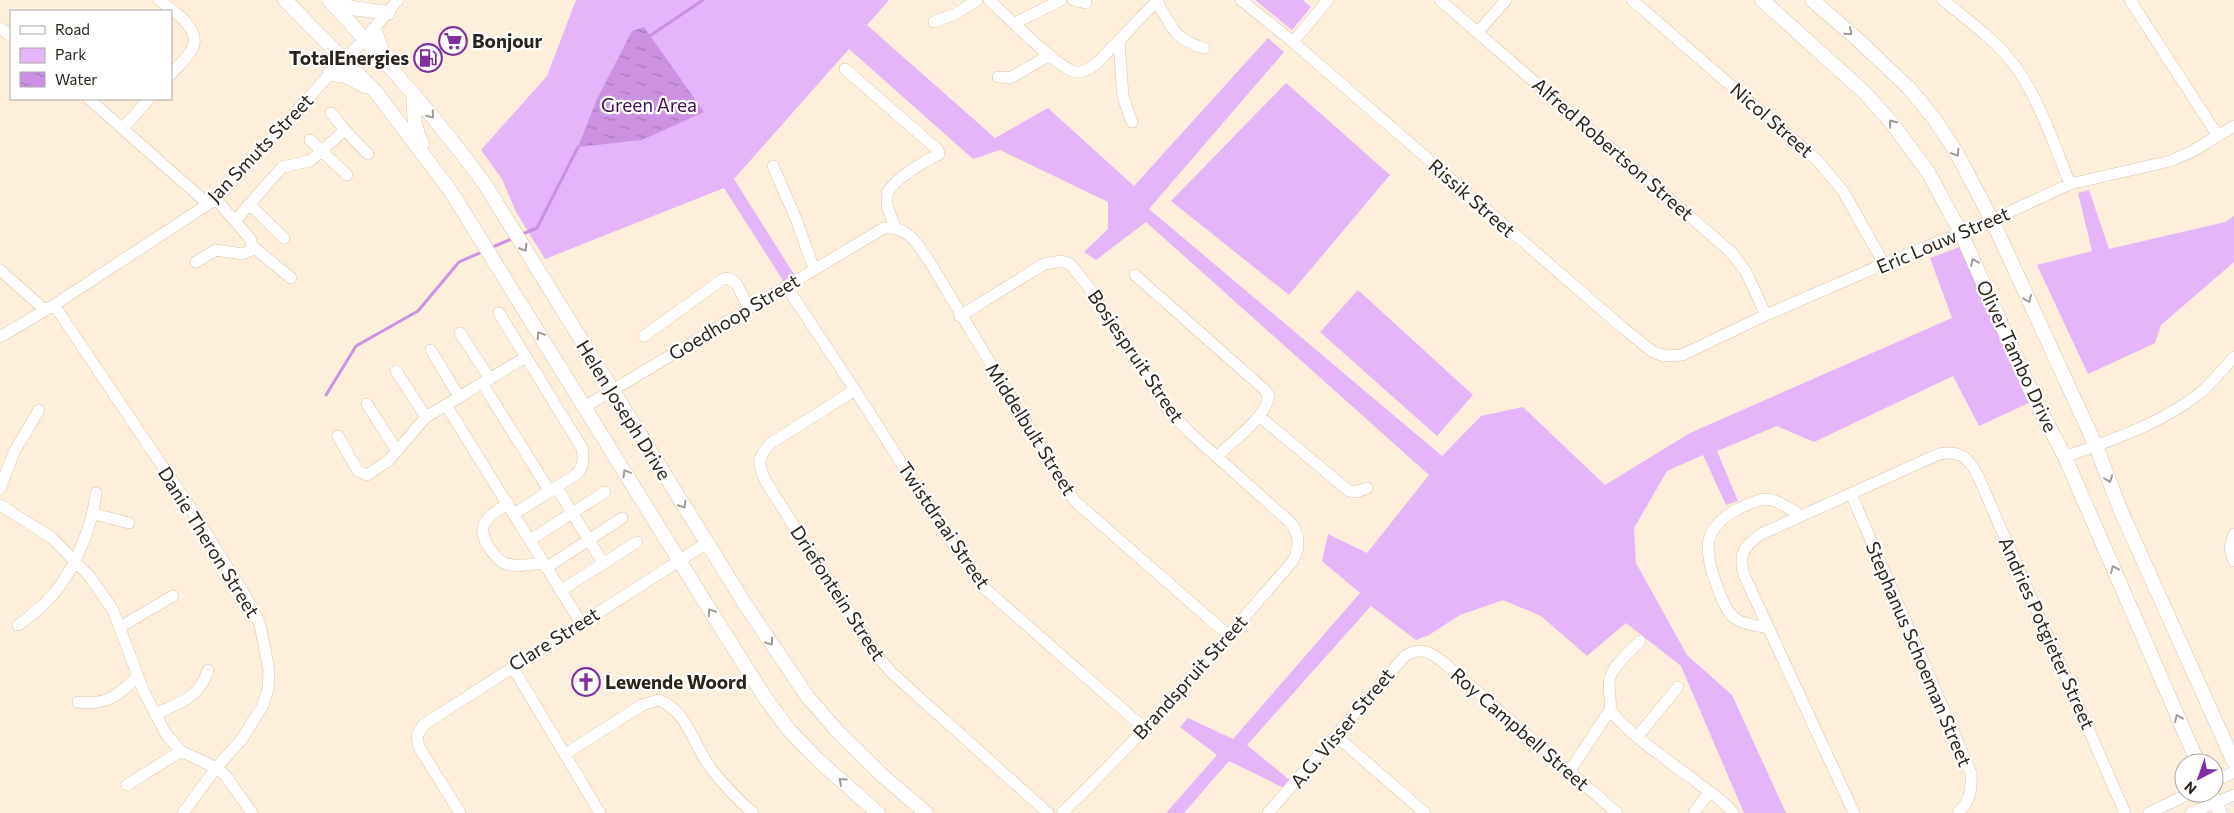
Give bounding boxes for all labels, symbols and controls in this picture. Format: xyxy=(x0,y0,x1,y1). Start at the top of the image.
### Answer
legend xyxy=(10,10,172,100)
text: Road xyxy=(55,20,90,38)
supermarket icon: Bonjour xyxy=(438,26,468,56)
one-way arrow xyxy=(1843,26,1852,34)
place label: Bonjour xyxy=(472,29,542,52)
fuel station icon: TotalEnergies xyxy=(413,43,443,73)
text: Park xyxy=(55,45,86,63)
place label: TotalEnergies xyxy=(289,46,409,69)
text: Water xyxy=(55,70,97,88)
street label: Alfred Robertson Street xyxy=(1528,72,1699,225)
street label: Nicol Street xyxy=(1726,77,1819,162)
street label: Jan Smuts Street xyxy=(202,88,317,207)
park label: Green Area xyxy=(601,93,697,116)
one-way arrow xyxy=(425,109,433,118)
one-way arrow xyxy=(1889,120,1897,129)
one-way arrow xyxy=(1950,147,1960,156)
street label: Rissik Street xyxy=(1424,154,1521,242)
street label: Eric Louw Street xyxy=(1873,201,2013,278)
one-way arrow xyxy=(517,242,527,251)
one-way arrow xyxy=(1970,258,1980,267)
street label: Goedhoop Street xyxy=(664,268,803,365)
street label: Oliver Tambo Drive xyxy=(1972,276,2063,435)
street label: Bosjespruit Street xyxy=(1084,285,1189,427)
one-way arrow xyxy=(2021,294,2032,303)
one-way arrow xyxy=(537,332,546,341)
street label: Helen Joseph Drive xyxy=(572,336,677,484)
street label: Middelbult Street xyxy=(981,358,1081,499)
street label: Twistdraai Street xyxy=(894,457,995,593)
street label: Danie Theron Street xyxy=(154,462,265,621)
one-way arrow xyxy=(623,469,633,478)
one-way arrow xyxy=(2103,474,2113,482)
one-way arrow xyxy=(677,499,686,508)
street label: Driefontein Street xyxy=(786,521,891,665)
street label: Andries Potgieter Street xyxy=(1995,533,2100,733)
street label: Stephanus Schoeman Street xyxy=(1862,538,1977,770)
one-way arrow xyxy=(2109,565,2120,574)
street label: Clare Street xyxy=(504,602,603,675)
one-way arrow xyxy=(708,608,718,617)
street label: Brandspruit Street xyxy=(1128,610,1252,744)
one-way arrow xyxy=(764,636,773,646)
street label: Roy Campbell Street xyxy=(1447,662,1594,795)
street label: A.G. Visser Street xyxy=(1285,663,1399,792)
church icon: Lewende Woord xyxy=(571,667,601,697)
place label: Lewende Woord xyxy=(605,670,747,693)
one-way arrow xyxy=(2174,714,2185,723)
north arrow xyxy=(2174,753,2224,803)
one-way arrow xyxy=(838,778,847,787)
text: N xyxy=(2181,778,2200,798)

